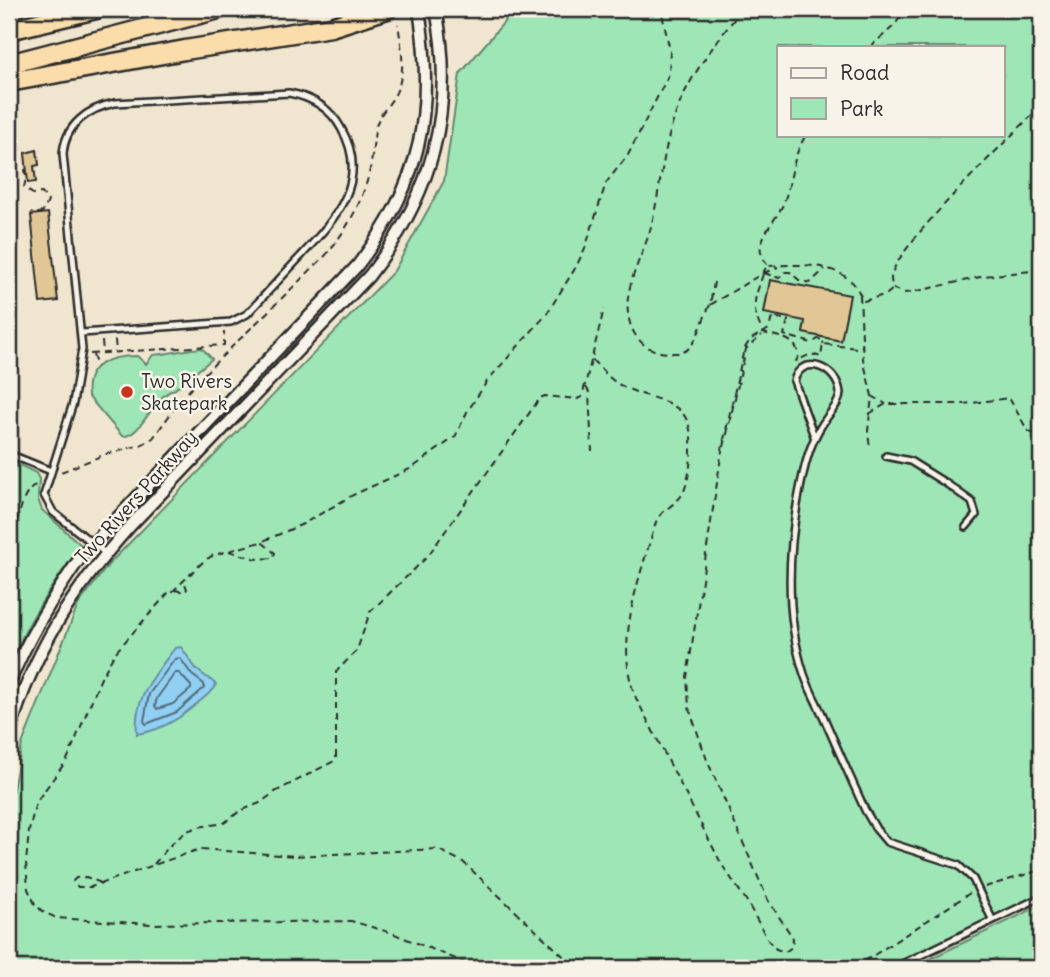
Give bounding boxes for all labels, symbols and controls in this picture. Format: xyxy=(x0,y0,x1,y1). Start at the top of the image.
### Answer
legend xyxy=(777,46,1004,136)
text: Road xyxy=(840,59,889,86)
text: Park xyxy=(840,95,883,122)
place label: Two Rivers Skatepark xyxy=(141,369,232,415)
marker: Two Rivers Skatepark xyxy=(119,384,135,400)
street label: Two Rivers Parkway xyxy=(70,425,202,569)

